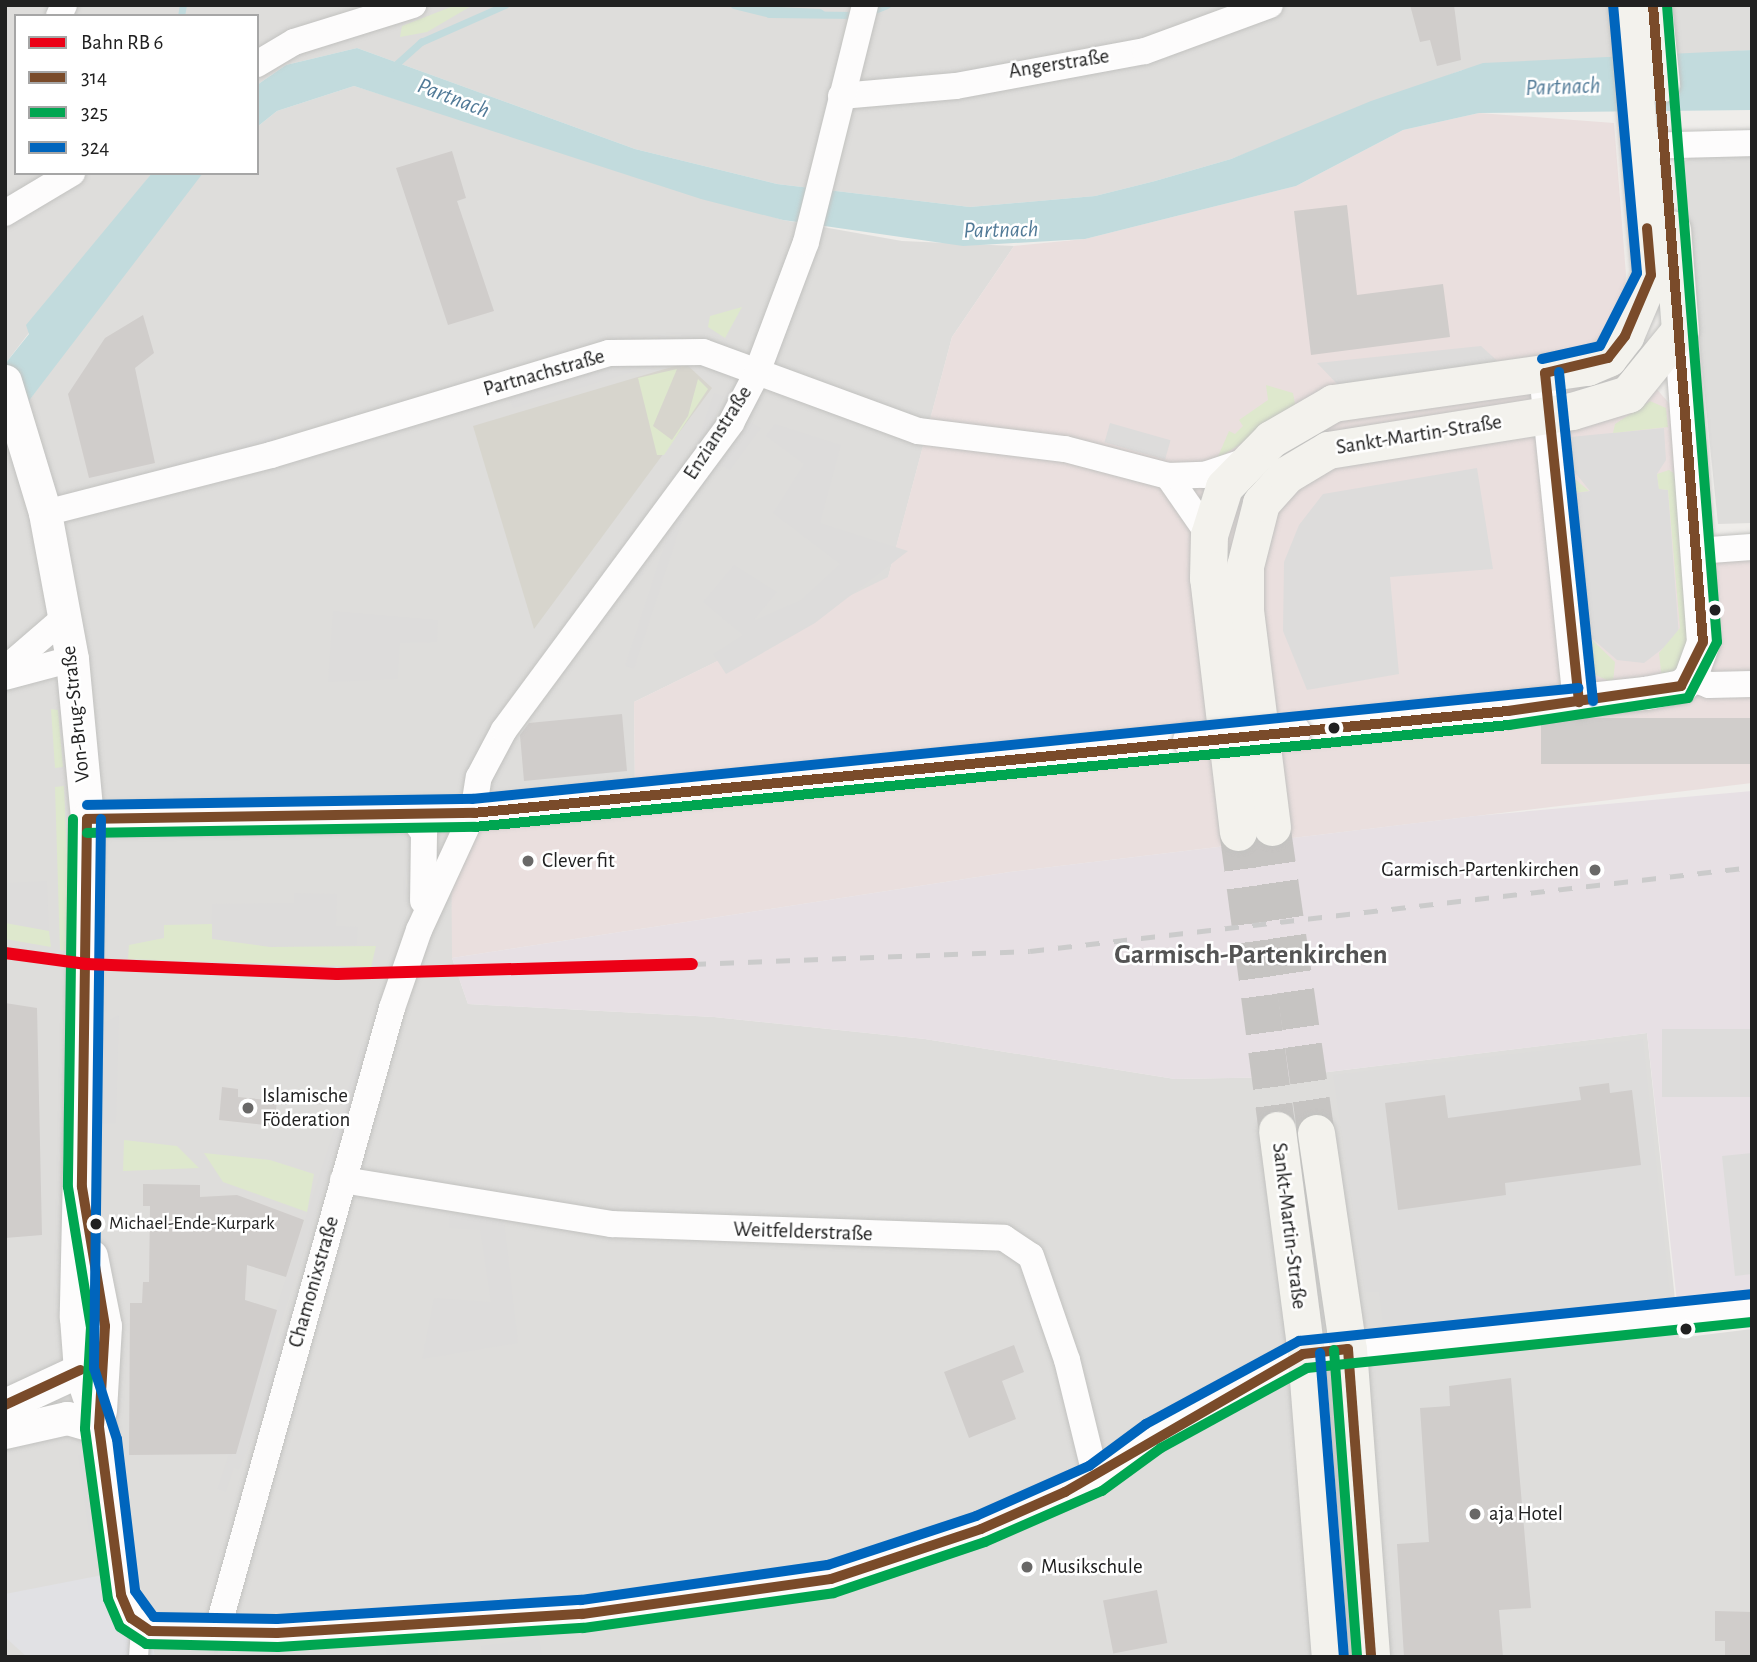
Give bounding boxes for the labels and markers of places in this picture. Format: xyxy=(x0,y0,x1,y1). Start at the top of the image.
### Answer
unlabelled marker xyxy=(1708,603,1722,617)
unlabelled marker xyxy=(1327,721,1341,735)
place label: Clever fit xyxy=(542,848,615,874)
marker: Clever fit xyxy=(520,853,536,869)
place label: Garmisch-Partenkirchen xyxy=(1381,857,1579,883)
marker: Garmisch-Partenkirchen xyxy=(1585,860,1605,880)
place label: Islamische Föderation xyxy=(262,1083,350,1133)
marker: Islamische Föderation xyxy=(240,1100,256,1116)
place label: Michael-Ende-Kurpark xyxy=(109,1213,275,1235)
marker: Michael-Ende-Kurpark xyxy=(89,1217,103,1231)
unlabelled marker xyxy=(1679,1322,1693,1336)
place label: aja Hotel xyxy=(1489,1501,1563,1527)
marker: aja Hotel xyxy=(1467,1506,1483,1522)
place label: Musikschule xyxy=(1041,1554,1143,1580)
marker: Musikschule xyxy=(1019,1559,1035,1575)

